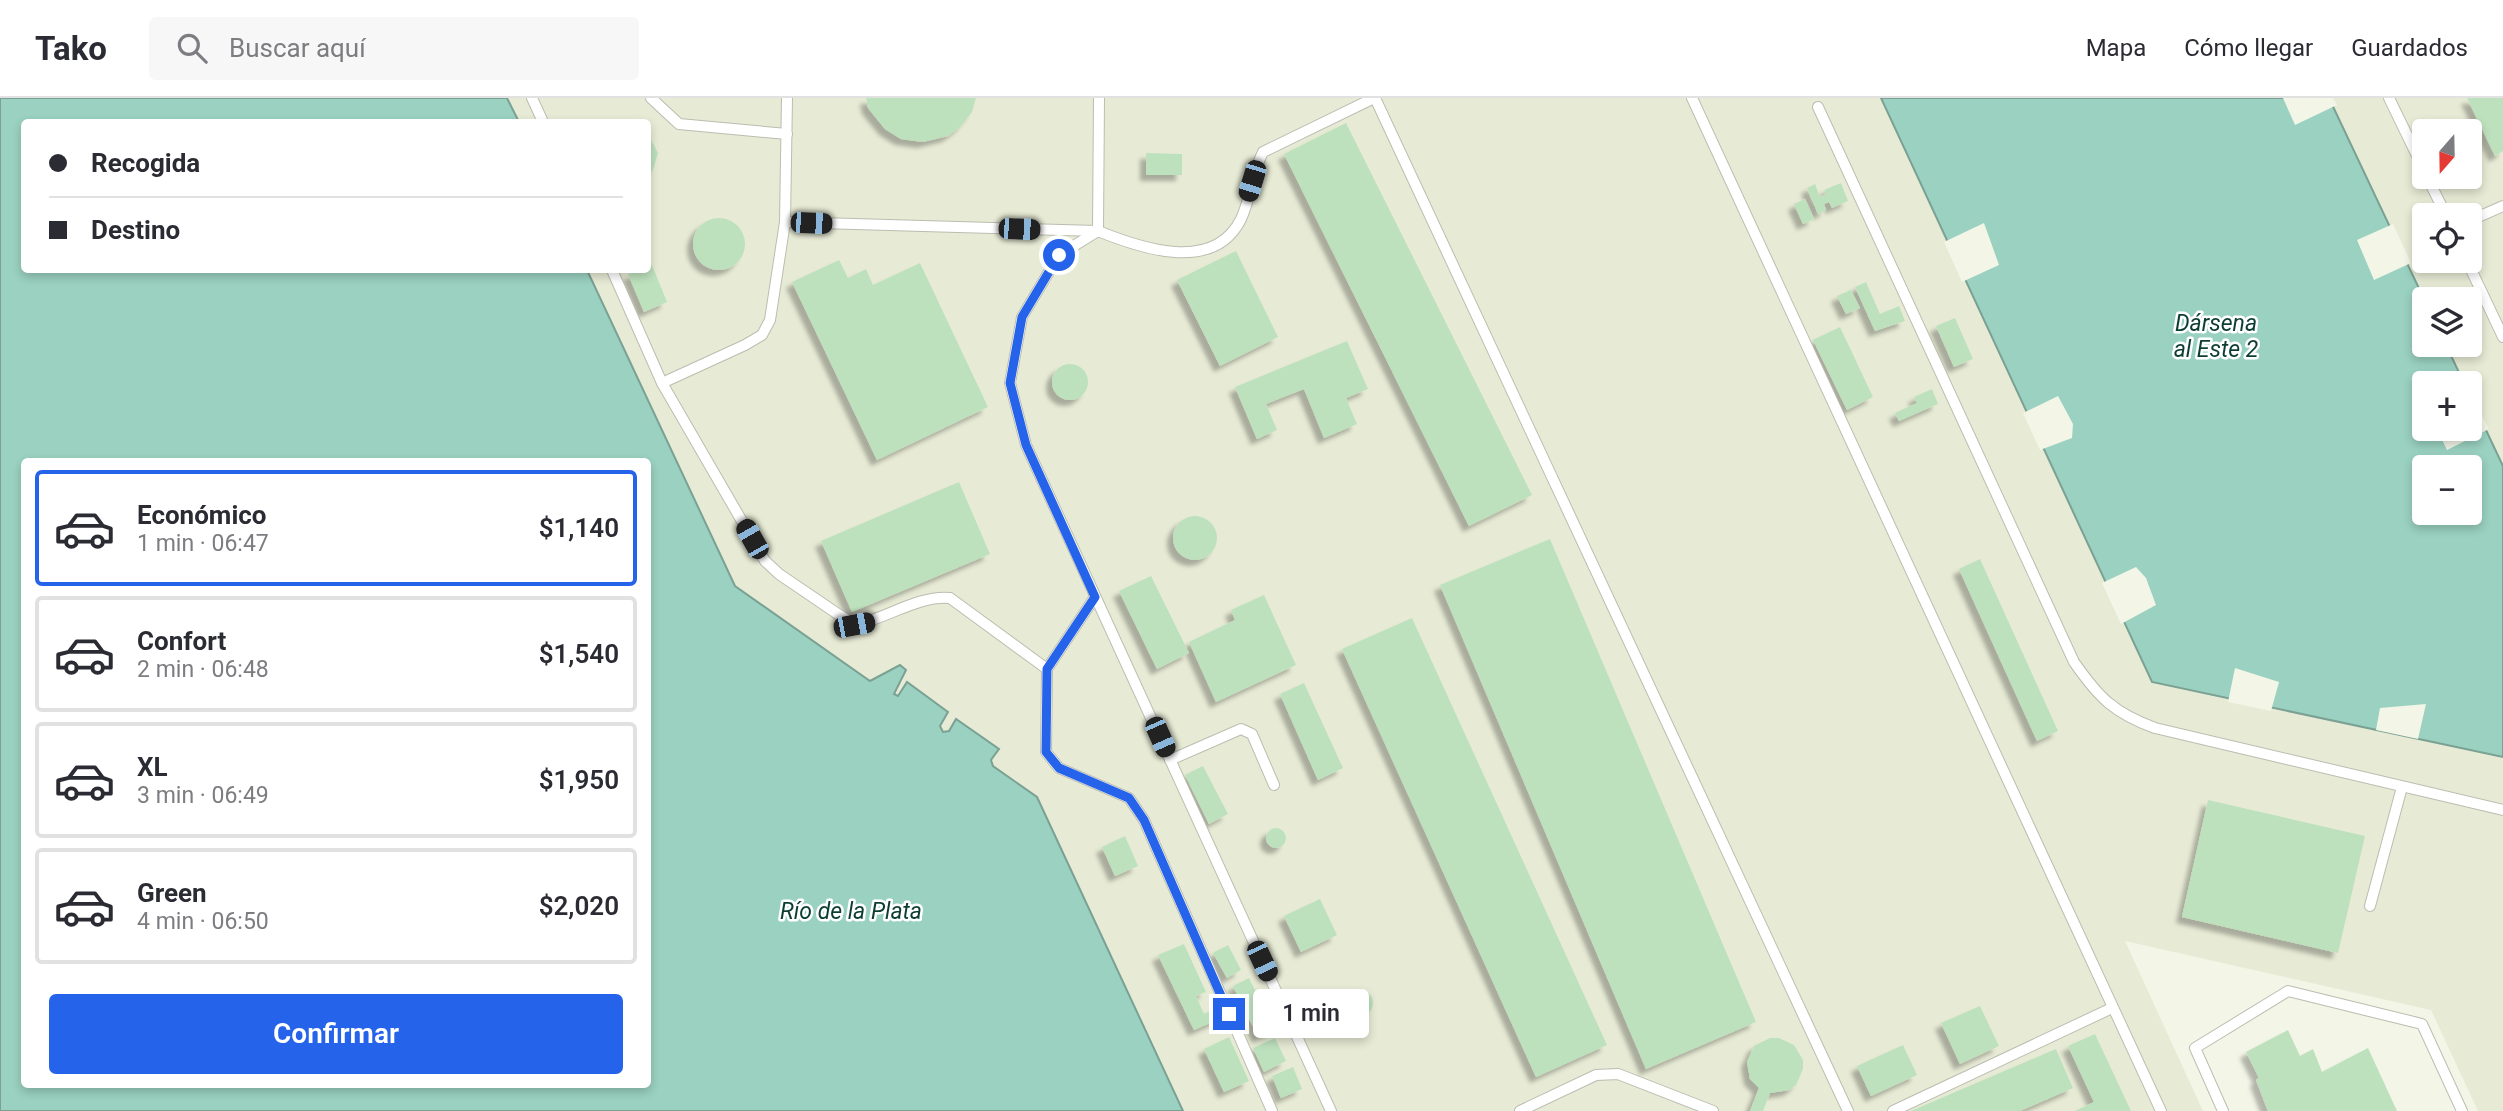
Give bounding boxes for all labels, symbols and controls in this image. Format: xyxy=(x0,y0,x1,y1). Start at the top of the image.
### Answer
search box xyxy=(149,17,639,80)
text: Tako xyxy=(35,29,107,68)
icon: search xyxy=(173,29,211,67)
text: Buscar aquí xyxy=(229,33,366,63)
text: Mapa xyxy=(2086,34,2146,62)
text: Cómo llegar xyxy=(2184,34,2313,62)
text: Guardados xyxy=(2351,34,2468,62)
north arrow xyxy=(2412,119,2482,189)
map controls xyxy=(2412,119,2482,525)
text: Recogida xyxy=(91,148,200,178)
car xyxy=(1236,158,1269,204)
button: locate xyxy=(2412,203,2482,273)
car xyxy=(790,212,833,234)
text: Destino xyxy=(91,215,180,245)
car xyxy=(998,218,1041,240)
route start xyxy=(1043,239,1075,271)
button: layers xyxy=(2412,287,2482,357)
water label: Dársena al Este 2 xyxy=(2174,310,2258,363)
button: + xyxy=(2412,371,2482,441)
button: − xyxy=(2412,455,2482,525)
icon: car xyxy=(53,497,116,560)
text: Económico xyxy=(137,500,266,530)
text: $1,140 xyxy=(539,513,619,543)
car xyxy=(733,516,772,562)
text: 1 min · 06:47 xyxy=(137,530,269,557)
car xyxy=(832,611,877,639)
icon: car xyxy=(53,623,116,686)
text: Confort xyxy=(137,626,226,656)
text: $1,540 xyxy=(539,639,619,669)
text: 2 min · 06:48 xyxy=(137,656,269,683)
car xyxy=(1142,714,1179,760)
icon: car xyxy=(53,749,116,812)
text: XL xyxy=(137,752,168,782)
text: $1,950 xyxy=(539,765,619,795)
text: 3 min · 06:49 xyxy=(137,782,269,809)
icon: car xyxy=(53,875,116,938)
text: Green xyxy=(137,878,207,908)
text: $2,020 xyxy=(539,891,619,921)
water label: Río de la Plata xyxy=(780,898,922,925)
text: 4 min · 06:50 xyxy=(137,908,269,935)
car xyxy=(1244,938,1281,984)
callout: 1 min xyxy=(1254,990,1369,1038)
button: Confirmar xyxy=(49,994,623,1074)
route end xyxy=(1213,998,1245,1030)
text: 1 min xyxy=(1282,1000,1340,1027)

